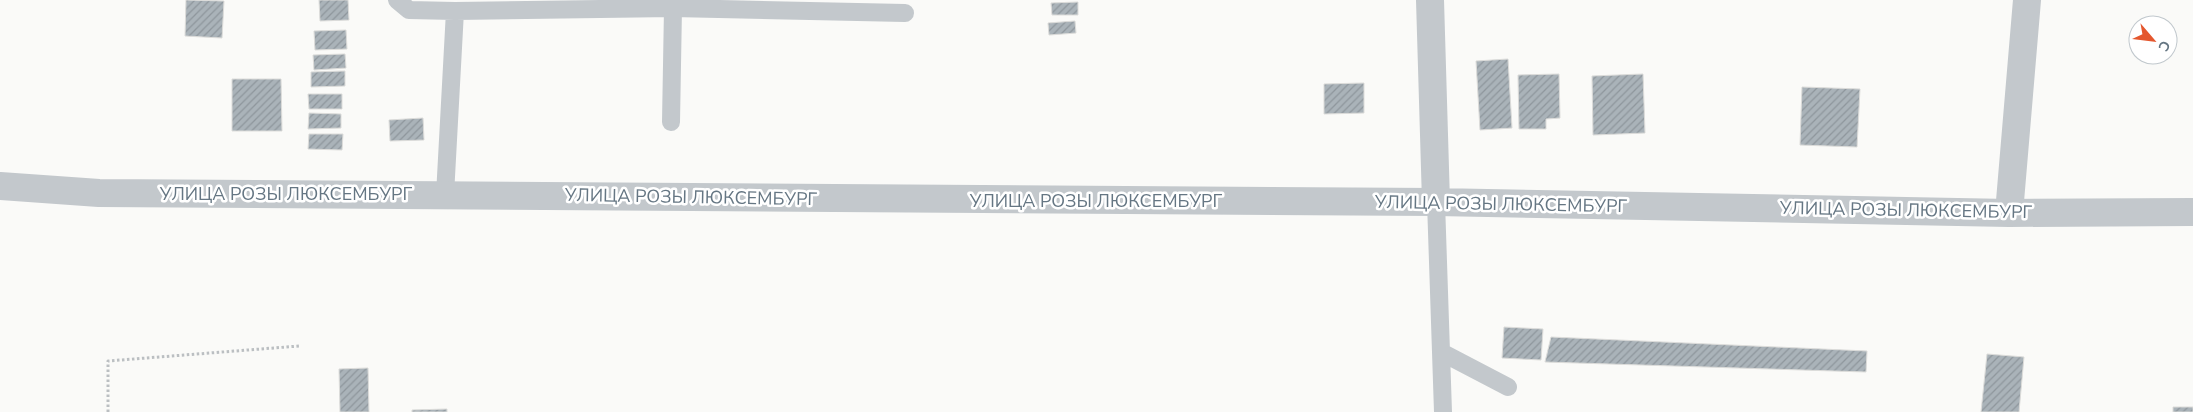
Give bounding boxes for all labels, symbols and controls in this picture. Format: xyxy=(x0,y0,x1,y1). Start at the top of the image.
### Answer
north arrow xyxy=(2128,15,2178,65)
text: С xyxy=(2153,37,2175,55)
street label: УЛИЦА РОЗЫ ЛЮКСЕМБУРГ xyxy=(159,182,412,206)
street label: УЛИЦА РОЗЫ ЛЮКСЕМБУРГ xyxy=(564,183,818,211)
street label: УЛИЦА РОЗЫ ЛЮКСЕМБУРГ xyxy=(969,189,1222,213)
street label: УЛИЦА РОЗЫ ЛЮКСЕМБУРГ xyxy=(1374,190,1628,218)
street label: УЛИЦА РОЗЫ ЛЮКСЕМБУРГ xyxy=(1779,196,2033,224)

